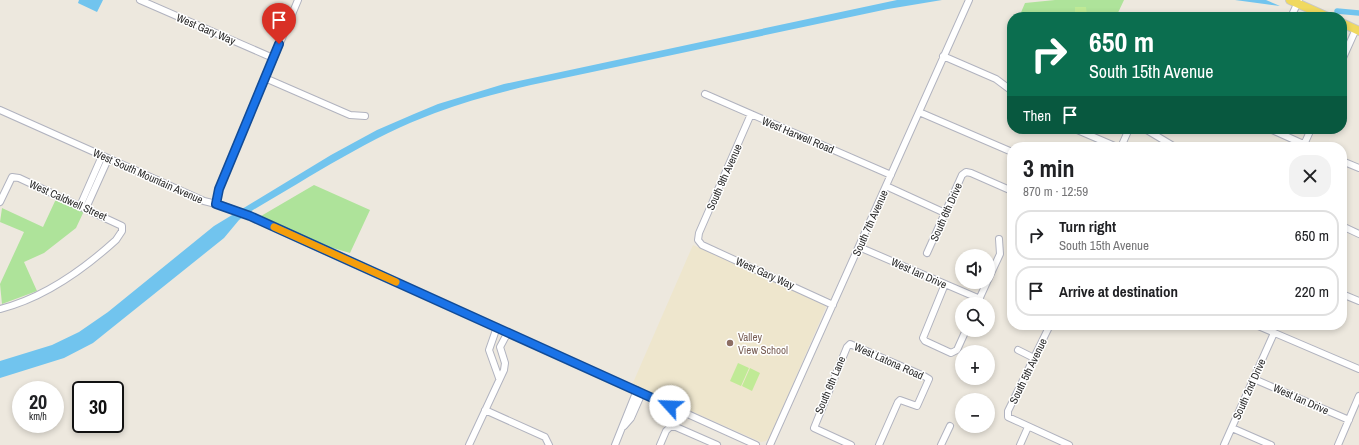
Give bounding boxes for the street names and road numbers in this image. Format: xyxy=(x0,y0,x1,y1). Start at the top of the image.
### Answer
street label: West Gary Way xyxy=(174,10,238,48)
street label: West Harwell Road xyxy=(760,114,836,156)
street label: South 9th Avenue xyxy=(703,142,745,212)
street label: West South Mountain Avenue xyxy=(91,145,205,207)
street label: West Caldwell Street xyxy=(27,177,109,224)
street label: South 6th Drive xyxy=(927,181,965,243)
street label: South 7th Avenue xyxy=(849,188,891,258)
street label: West Gary Way xyxy=(734,254,797,292)
street label: West Ian Drive xyxy=(889,255,949,291)
street label: South 5th Avenue xyxy=(1006,336,1050,406)
street label: West Latona Road xyxy=(852,339,926,383)
street label: South 6th Lane xyxy=(812,354,848,416)
street label: South 2nd Drive xyxy=(1229,356,1269,422)
street label: West Ian Drive xyxy=(1271,381,1331,417)

